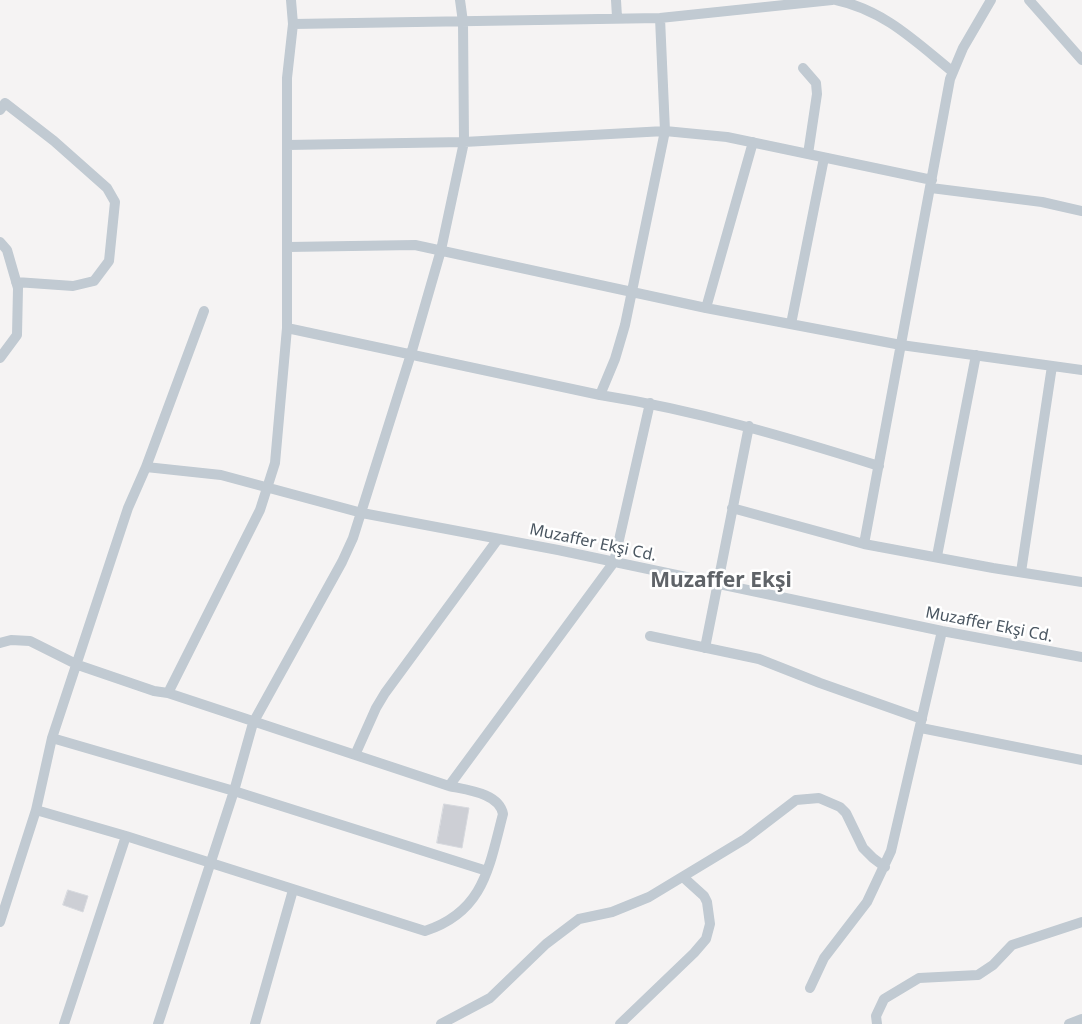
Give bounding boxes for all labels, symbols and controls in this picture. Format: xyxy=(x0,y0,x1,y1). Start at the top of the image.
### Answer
street label: Muzaffer Ekşi Cd. xyxy=(528,520,658,566)
district label: Muzaffer Ekşi xyxy=(650,568,792,594)
street label: Muzaffer Ekşi Cd. xyxy=(924,603,1054,647)

